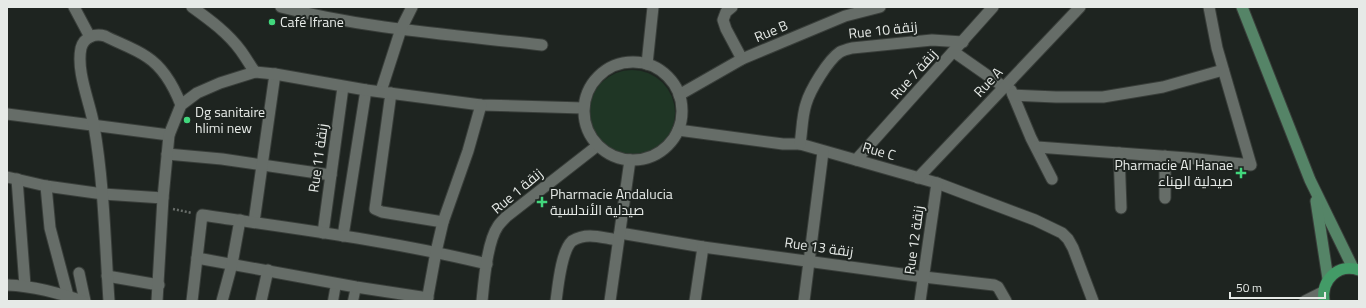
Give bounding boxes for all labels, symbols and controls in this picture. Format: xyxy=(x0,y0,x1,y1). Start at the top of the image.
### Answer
place label: Café Ifrane xyxy=(280,11,344,32)
street label: Rue B xyxy=(751,14,791,47)
street label: Rue 10 زنقة xyxy=(847,15,919,44)
marker: Café Ifrane xyxy=(267,17,277,27)
street label: Rue 7 زنقة xyxy=(885,44,942,104)
street label: Rue A xyxy=(968,61,1008,101)
place label: Dg sanitaire hlimi new xyxy=(195,101,265,138)
marker: Dg sanitaire hlimi new xyxy=(182,115,192,125)
street label: Rue 11 زنقة xyxy=(302,122,333,194)
street label: Rue C xyxy=(860,136,899,165)
place label: Pharmacie Al Hanae صيدلية الهناء xyxy=(1115,154,1233,191)
street label: Rue 1 زنقة xyxy=(486,163,547,218)
marker: Pharmacie Al Hanae صيدلية الهناء xyxy=(1236,168,1246,178)
place label: Pharmacie Andalucia صيدلية الأندلسية xyxy=(550,183,673,220)
marker: Pharmacie Andalucia صيدلية الأندلسية xyxy=(537,197,547,207)
street label: Rue 12 زنقة xyxy=(898,204,929,276)
street label: Rue 13 زنقة xyxy=(783,231,855,262)
scale bar xyxy=(1230,274,1325,300)
text: 50 m xyxy=(1236,278,1262,297)

